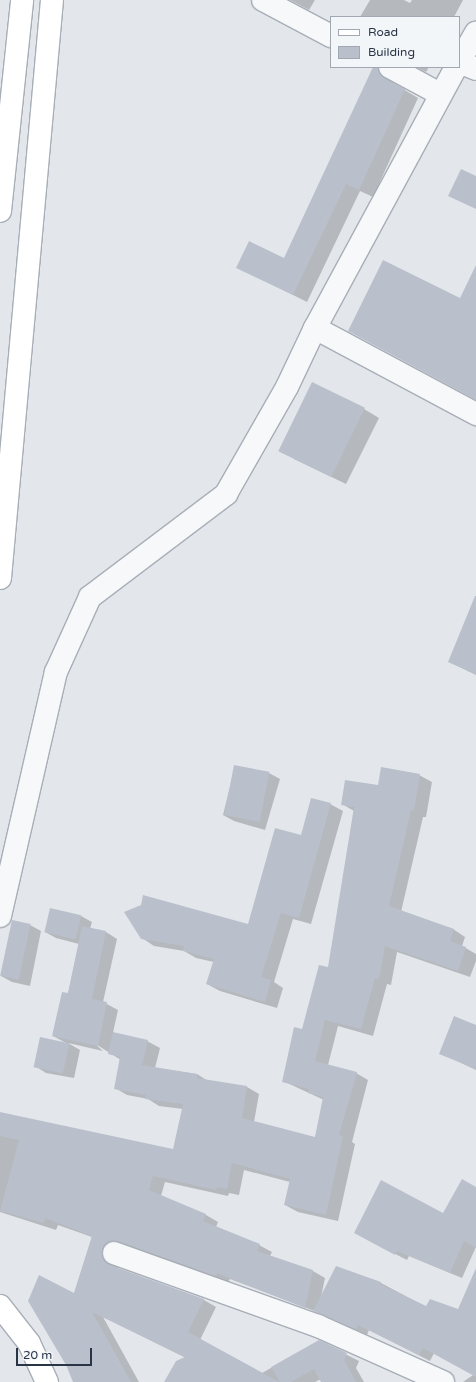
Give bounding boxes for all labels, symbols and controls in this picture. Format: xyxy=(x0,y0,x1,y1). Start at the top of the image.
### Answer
legend xyxy=(330,16,460,68)
text: Road xyxy=(368,25,398,39)
text: Building xyxy=(368,45,415,59)
scale bar xyxy=(18,1340,94,1366)
text: 20 m xyxy=(23,1348,52,1362)

